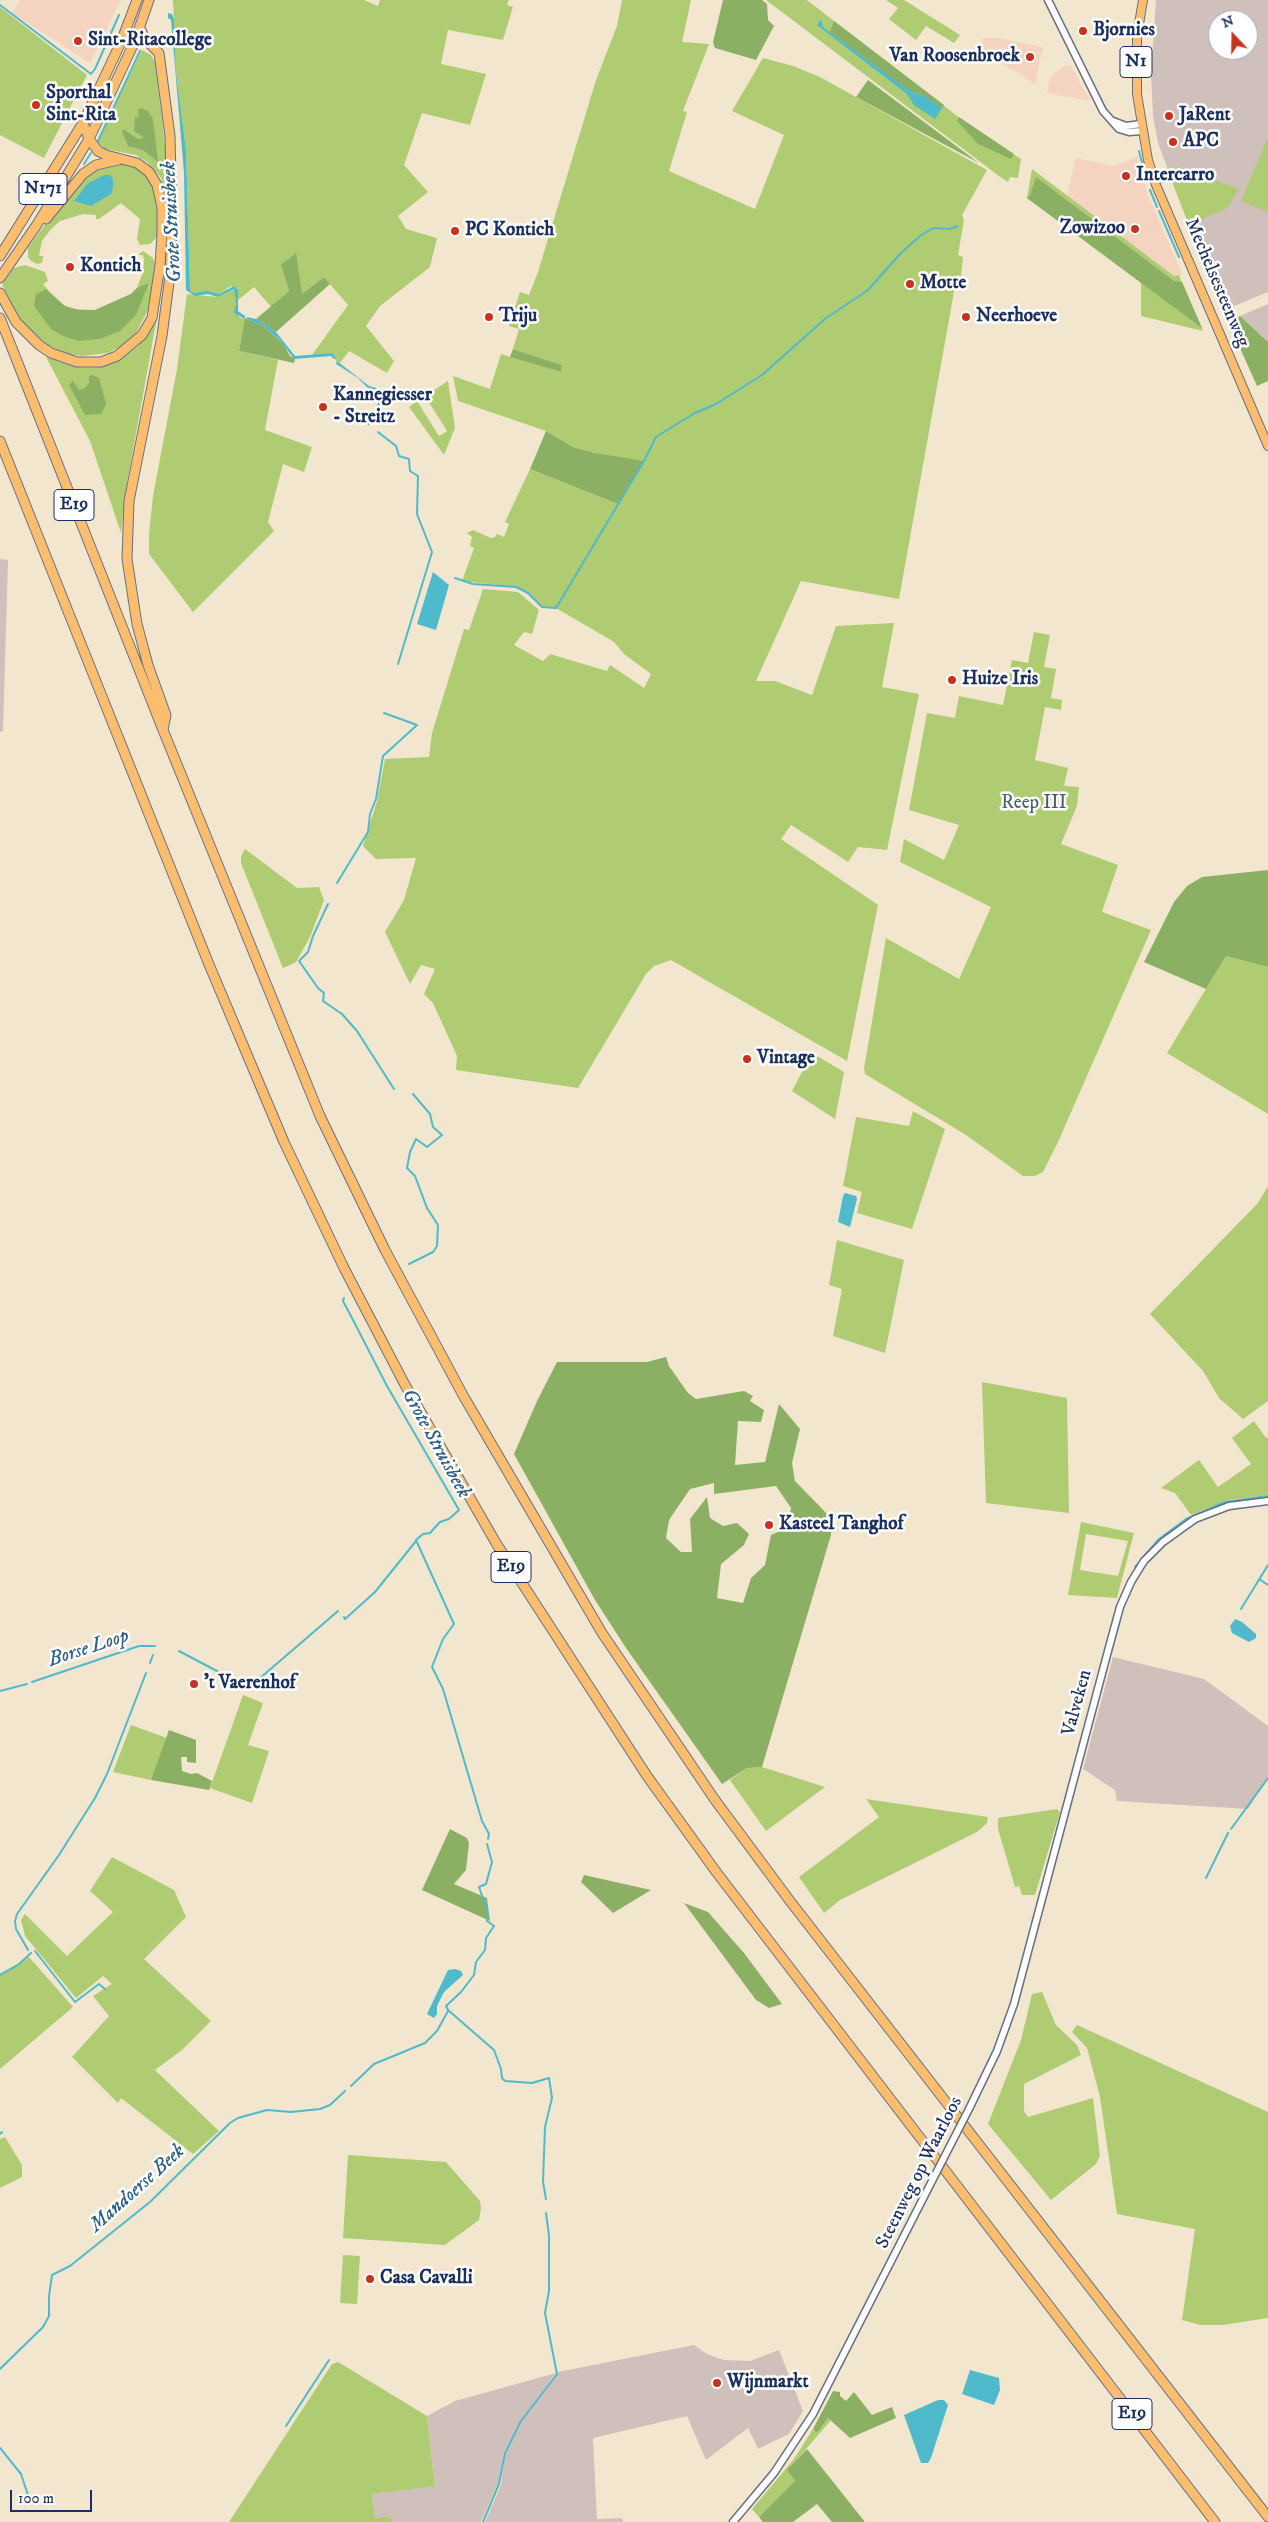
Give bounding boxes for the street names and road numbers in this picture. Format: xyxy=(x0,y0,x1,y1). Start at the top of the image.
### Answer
road number: N1 xyxy=(1120,46,1152,78)
road number: N171 xyxy=(19,173,67,204)
street label: Mechelsesteenweg xyxy=(1179,215,1253,351)
road number: E19 xyxy=(54,490,94,520)
road number: E19 xyxy=(491,1551,531,1582)
street label: Valveken xyxy=(1058,1667,1098,1739)
street label: Steenweg op Waarloos xyxy=(872,2093,968,2253)
road number: E19 xyxy=(1112,2398,1152,2430)

